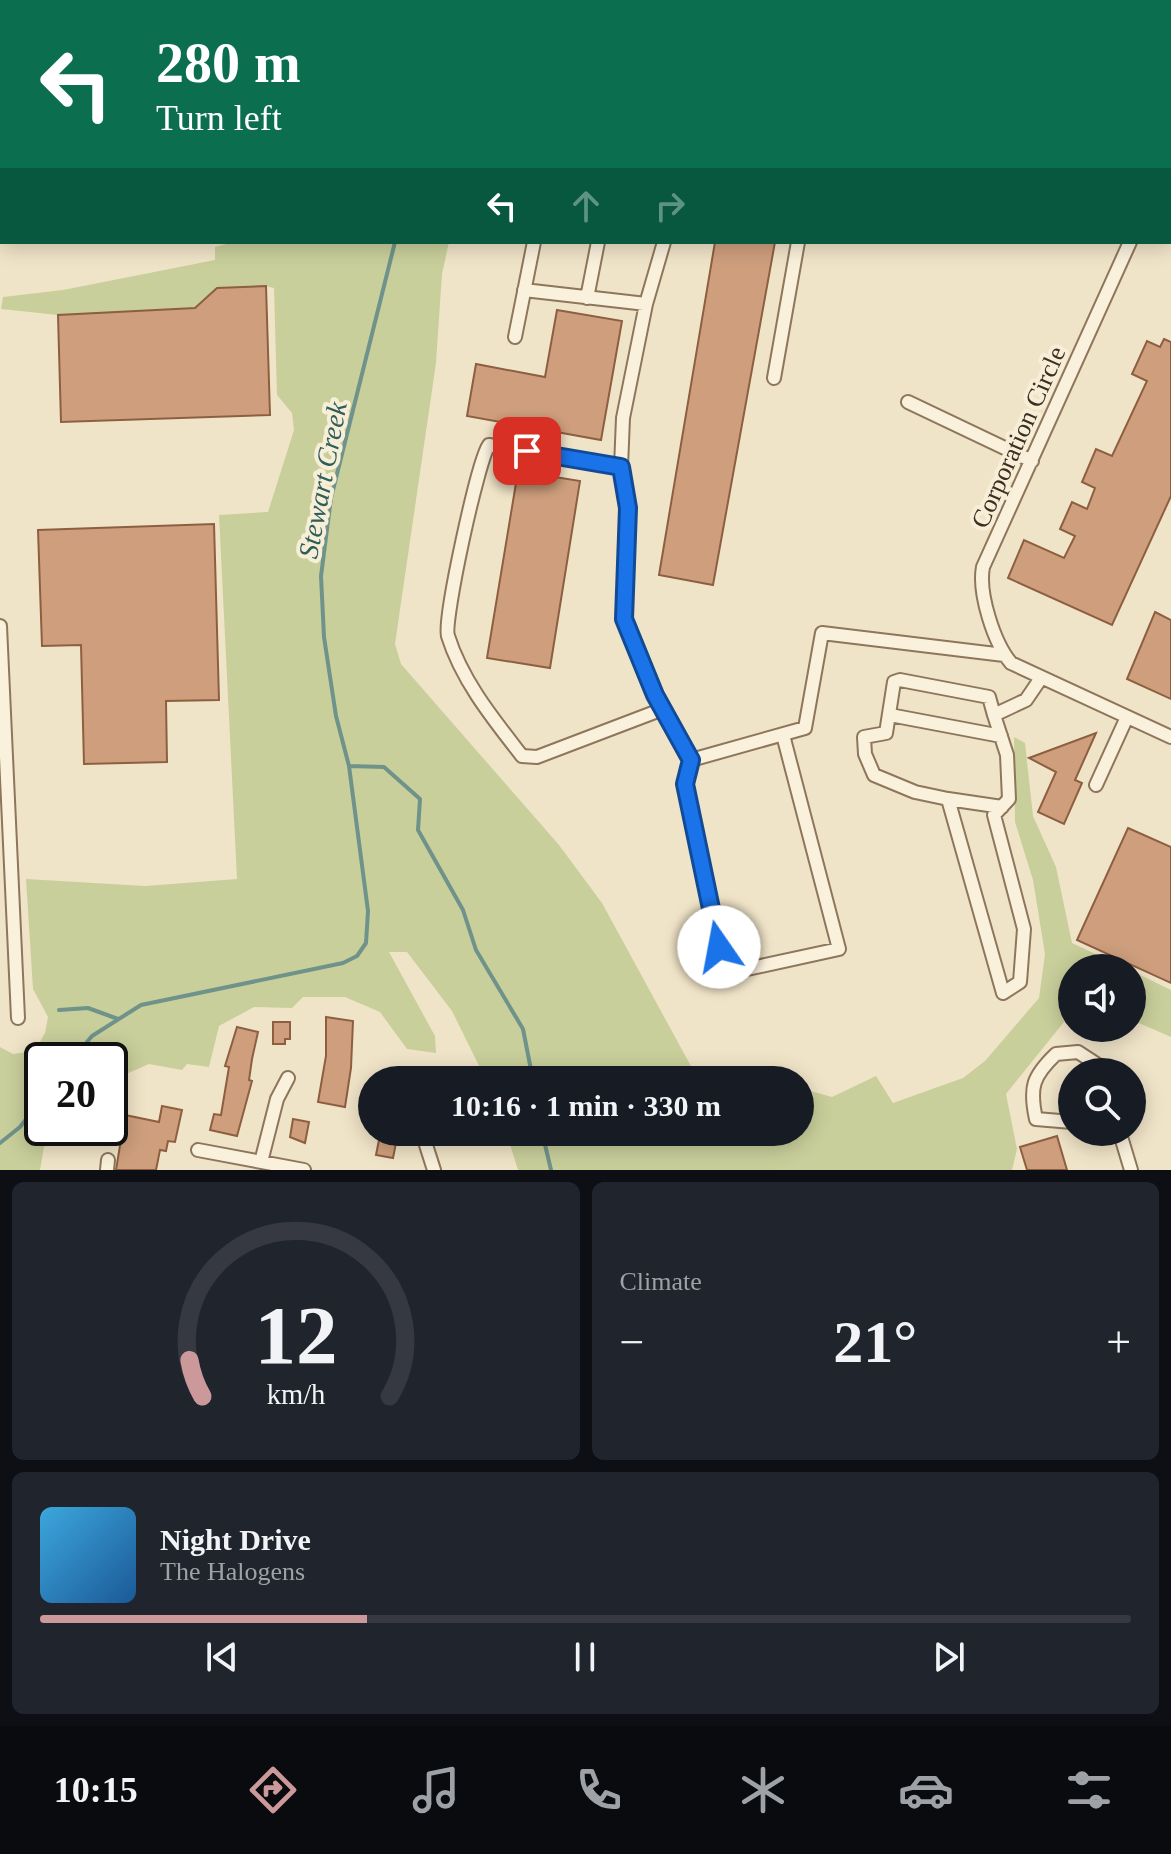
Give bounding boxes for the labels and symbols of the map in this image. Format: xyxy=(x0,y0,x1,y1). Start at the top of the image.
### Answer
street label: Corporation Circle xyxy=(965,342,1071,532)
water label: Stewart Creek xyxy=(292,399,353,561)
pin xyxy=(493,417,561,485)
position arrow xyxy=(677,905,761,989)
speed limit sign: 20 xyxy=(24,1042,128,1146)

